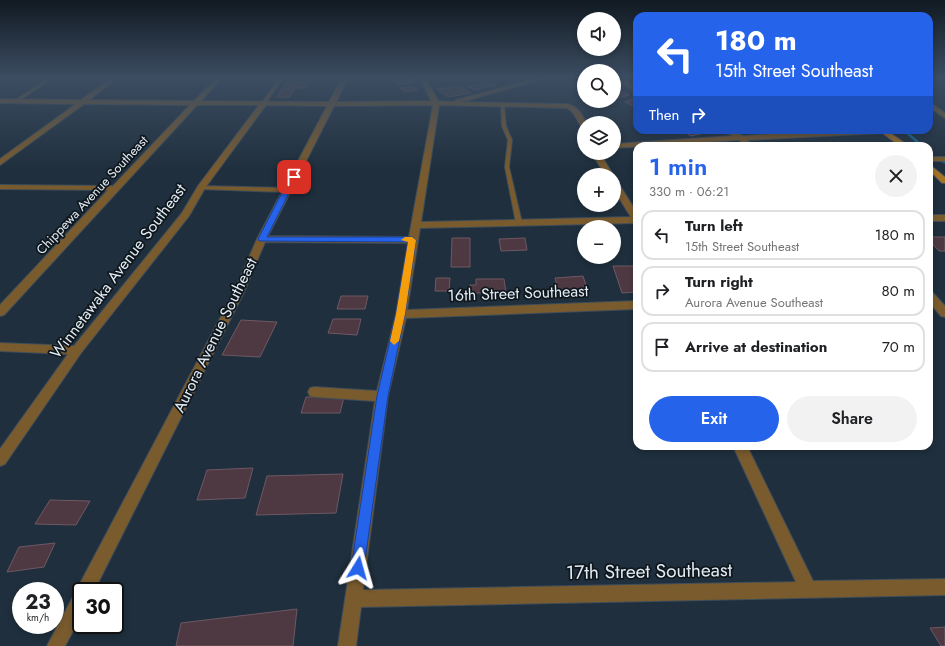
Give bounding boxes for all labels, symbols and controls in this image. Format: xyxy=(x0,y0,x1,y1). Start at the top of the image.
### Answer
map controls xyxy=(577,12,621,264)
button: sound xyxy=(577,12,621,56)
text: 180 m xyxy=(715,20,797,61)
icon: left xyxy=(649,28,701,80)
text: 15th Street Southeast xyxy=(715,58,873,84)
button: search xyxy=(577,64,621,108)
text: Then xyxy=(649,104,679,126)
icon: right xyxy=(687,104,709,126)
button: layers xyxy=(577,116,621,160)
street label: Chippewa Avenue Southeast xyxy=(32,131,153,259)
text: 1 min xyxy=(649,149,707,184)
button: close xyxy=(875,155,917,197)
pin xyxy=(277,160,311,194)
icon: arrive xyxy=(283,166,305,188)
button: + xyxy=(577,168,621,212)
street label: Winnetawaka Avenue Southeast xyxy=(45,179,192,363)
text: 330 m · 06:21 xyxy=(649,182,729,201)
text: Turn left xyxy=(685,215,743,237)
button: − xyxy=(577,220,621,264)
icon: left xyxy=(651,224,673,246)
text: 180 m xyxy=(875,224,915,246)
text: 15th Street Southeast xyxy=(685,237,799,256)
street label: Aurora Avenue Southeast xyxy=(167,254,263,416)
text: Turn right xyxy=(685,271,753,293)
street label: 16th Street Southeast xyxy=(447,279,589,307)
icon: right xyxy=(651,280,673,302)
text: 80 m xyxy=(882,280,915,302)
text: Aurora Avenue Southeast xyxy=(685,293,823,312)
icon: arrive xyxy=(651,336,673,358)
text: Arrive at destination xyxy=(685,336,827,358)
text: 70 m xyxy=(882,336,915,358)
button: Exit xyxy=(649,396,779,442)
button: Share xyxy=(787,396,917,442)
position arrow xyxy=(337,547,379,589)
street label: 17th Street Southeast xyxy=(566,556,733,586)
speed limit sign: 30 xyxy=(72,582,124,634)
text: 23 xyxy=(25,588,51,617)
text: km/h xyxy=(27,610,49,625)

